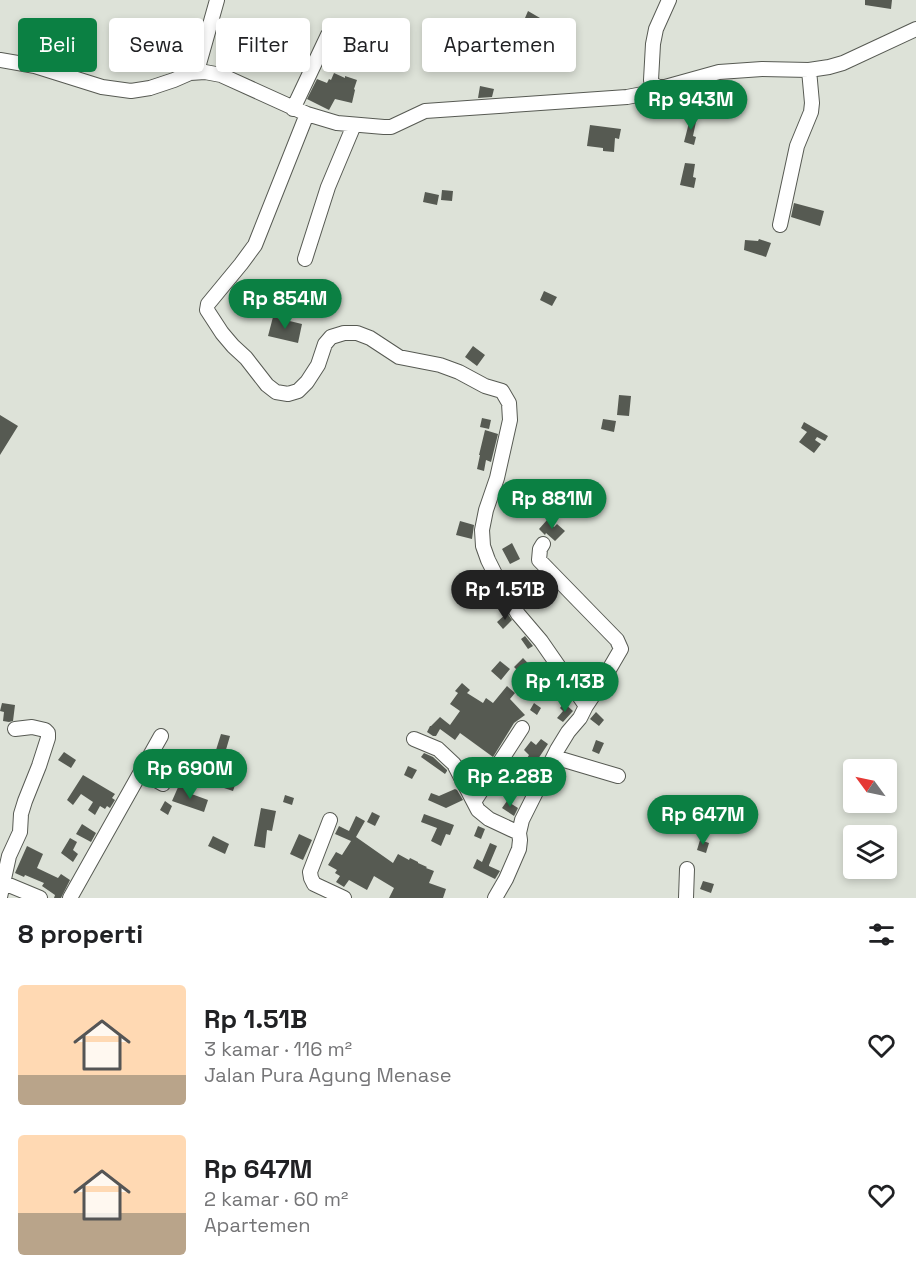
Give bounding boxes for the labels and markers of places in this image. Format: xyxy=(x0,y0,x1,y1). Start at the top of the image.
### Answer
pin: Rp 943M xyxy=(636,80,746,131)
pin: Rp 854M xyxy=(230,279,340,330)
pin: Rp 881M xyxy=(497,479,607,530)
pin: Rp 1.51B xyxy=(443,570,567,621)
pin: Rp 1.13B xyxy=(503,662,627,713)
pin: Rp 690M xyxy=(135,749,245,800)
pin: Rp 2.28B xyxy=(448,757,572,808)
pin: Rp 647M xyxy=(648,795,758,846)

